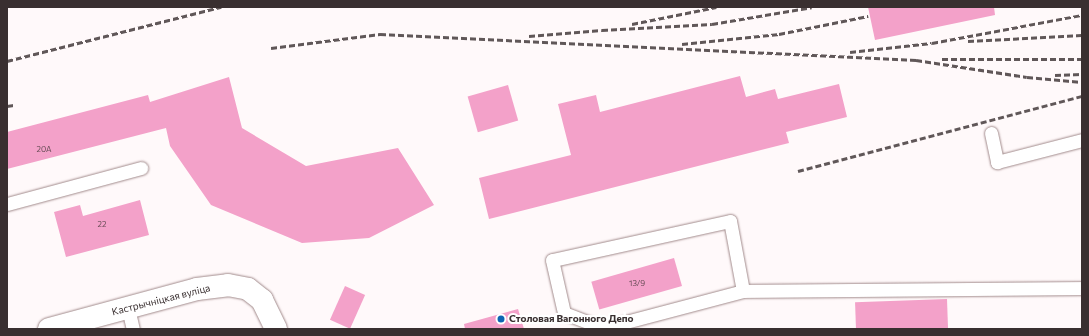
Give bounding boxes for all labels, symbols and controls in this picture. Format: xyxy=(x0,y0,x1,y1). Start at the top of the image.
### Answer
house number: 20А xyxy=(37,145,51,155)
house number: 22 xyxy=(98,220,106,230)
house number: 13/9 xyxy=(629,279,645,289)
street label: Кастрычніцкая вуліца xyxy=(110,282,212,318)
place label: Столовая Вагонного Депо xyxy=(509,313,634,325)
marker: Столовая Вагонного Депо xyxy=(496,314,506,324)

